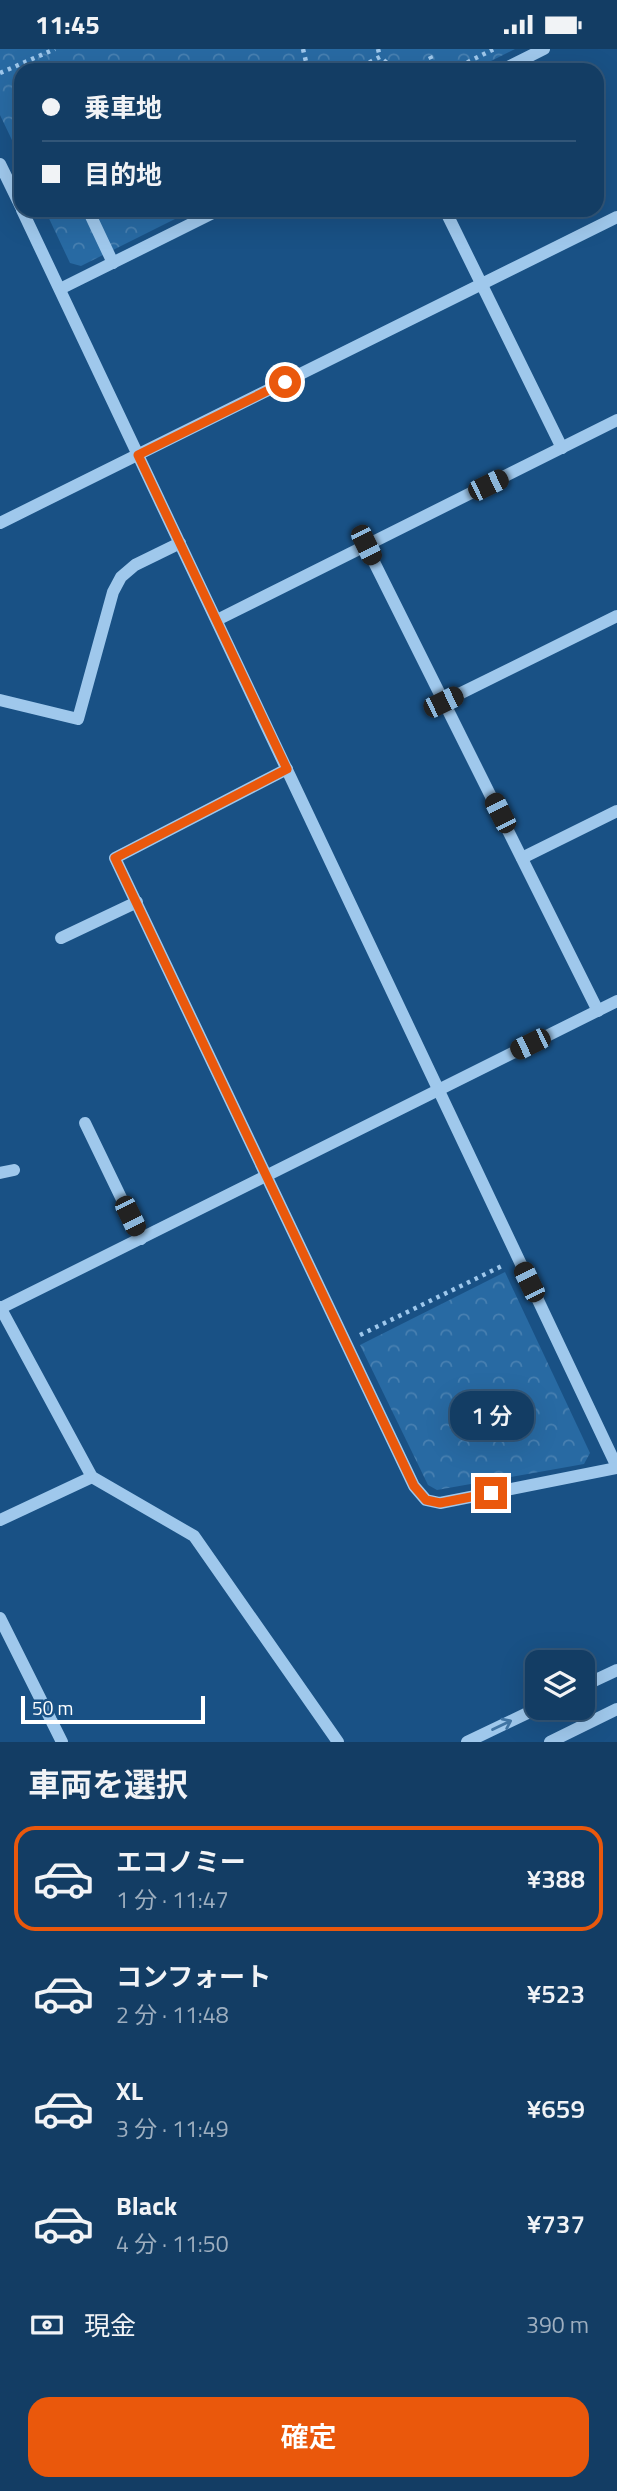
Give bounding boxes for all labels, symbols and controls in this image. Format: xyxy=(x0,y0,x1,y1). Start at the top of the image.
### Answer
text: 11:45 xyxy=(35,5,100,44)
text: 乗車地 xyxy=(84,88,162,127)
text: 目的地 xyxy=(84,155,162,194)
route start xyxy=(269,366,301,398)
car xyxy=(465,466,512,504)
car xyxy=(348,522,385,568)
car xyxy=(420,683,467,721)
car xyxy=(482,790,519,836)
car xyxy=(507,1025,554,1063)
car xyxy=(112,1193,149,1239)
car xyxy=(511,1259,548,1305)
callout: 1 分 xyxy=(449,1391,533,1441)
text: 1 分 xyxy=(472,1398,512,1433)
route end xyxy=(475,1477,507,1509)
map controls xyxy=(525,1650,595,1720)
button: layers xyxy=(525,1650,595,1720)
scale bar xyxy=(21,1693,205,1725)
text: 50 m xyxy=(32,1693,73,1722)
one-way arrow xyxy=(491,1718,512,1731)
text: 車両を選択 xyxy=(28,1760,188,1808)
text: エコノミー xyxy=(116,1842,246,1881)
icon: car xyxy=(32,1847,95,1910)
text: ¥388 xyxy=(527,1859,585,1898)
text: 1 分 · 11:47 xyxy=(116,1882,229,1917)
text: コンフォート xyxy=(116,1957,271,1996)
icon: car xyxy=(32,1962,95,2025)
text: ¥523 xyxy=(527,1974,585,2013)
text: 2 分 · 11:48 xyxy=(116,1997,229,2032)
text: XL xyxy=(116,2071,143,2110)
icon: car xyxy=(32,2077,95,2140)
text: ¥659 xyxy=(527,2089,585,2128)
text: 3 分 · 11:49 xyxy=(116,2111,229,2146)
text: Black xyxy=(116,2186,177,2225)
icon: car xyxy=(32,2192,95,2255)
text: ¥737 xyxy=(527,2204,585,2243)
text: 4 分 · 11:50 xyxy=(116,2226,229,2261)
icon: cash xyxy=(28,2306,66,2344)
text: 現金 xyxy=(84,2306,136,2345)
text: 390 m xyxy=(526,2307,589,2342)
button: 確定 xyxy=(28,2397,589,2477)

